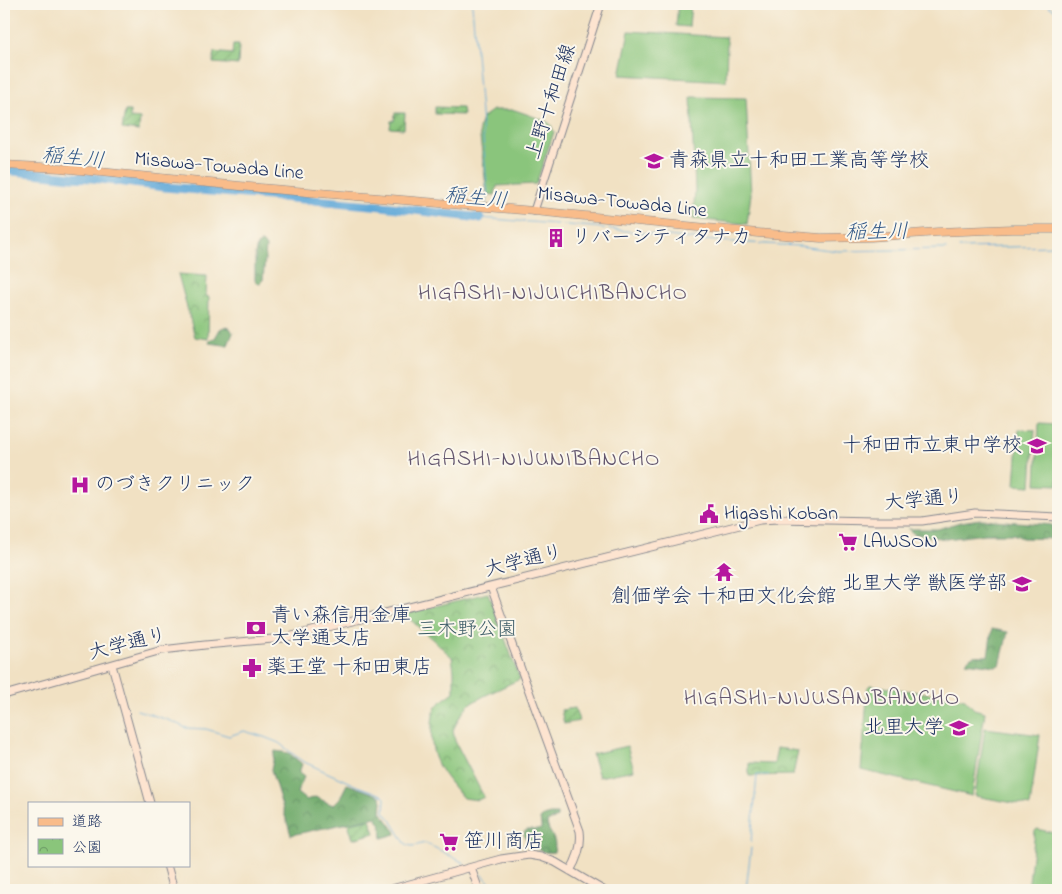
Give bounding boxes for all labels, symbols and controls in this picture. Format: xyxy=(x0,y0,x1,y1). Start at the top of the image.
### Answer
street label: 上野十和田線 xyxy=(520,40,584,164)
water label: 稲生川 xyxy=(40,141,106,177)
street label: Misawa-Towada Line xyxy=(133,145,305,189)
place label: 青森県立十和田工業高等学校 xyxy=(669,147,929,176)
school or university icon: 青森県立十和田工業高等学校 xyxy=(643,150,665,172)
street label: Misawa-Towada Line xyxy=(536,180,708,226)
water label: 稲生川 xyxy=(443,181,509,217)
water label: 稲生川 xyxy=(845,217,909,249)
place label: リバーシティタナカ xyxy=(571,224,751,253)
building icon: リバーシティタナカ xyxy=(545,227,567,249)
district label: HIGASHI-NIJUICHIBANCHO xyxy=(418,278,688,310)
place label: 十和田市立東中学校 xyxy=(842,432,1022,461)
school or university icon: 十和田市立東中学校 xyxy=(1026,435,1048,457)
district label: HIGASHI-NIJUNIBANCHO xyxy=(408,444,660,476)
place label: のづきクリニック xyxy=(95,471,255,500)
hospital icon: のづきクリニック xyxy=(69,474,91,496)
street label: 大学通り xyxy=(883,483,965,519)
place label: Higashi Koban xyxy=(724,500,838,530)
public building icon: Higashi Koban xyxy=(698,503,720,525)
place label: LAWSON xyxy=(863,528,938,557)
supermarket icon: LAWSON xyxy=(837,531,859,553)
street label: 大学通り xyxy=(482,538,566,586)
temple icon: 創価学会 十和田文化会館 xyxy=(713,561,735,583)
place label: 北里大学 獣医学部 xyxy=(842,570,1007,599)
school or university icon: 北里大学 獣医学部 xyxy=(1011,573,1033,595)
place label: 創価学会 十和田文化会館 xyxy=(612,583,837,612)
place label: 青い森信用金庫 大学通支店 xyxy=(271,602,411,654)
park label: 三木野公園 xyxy=(417,616,517,645)
bank icon: 青い森信用金庫 大学通支店 xyxy=(245,617,267,639)
street label: 大学通り xyxy=(86,621,170,669)
place label: 薬王堂 十和田東店 xyxy=(267,654,432,683)
pharmacy icon: 薬王堂 十和田東店 xyxy=(241,657,263,679)
district label: HIGASHI-NIJUSANBANCHO xyxy=(684,683,960,715)
place label: 北里大学 xyxy=(864,714,944,743)
school or university icon: 北里大学 xyxy=(948,717,970,739)
legend xyxy=(28,802,190,866)
text: 道路 xyxy=(72,811,102,833)
place label: 笹川商店 xyxy=(464,828,544,857)
supermarket icon: 笹川商店 xyxy=(438,831,460,853)
text: 公園 xyxy=(72,837,102,859)

